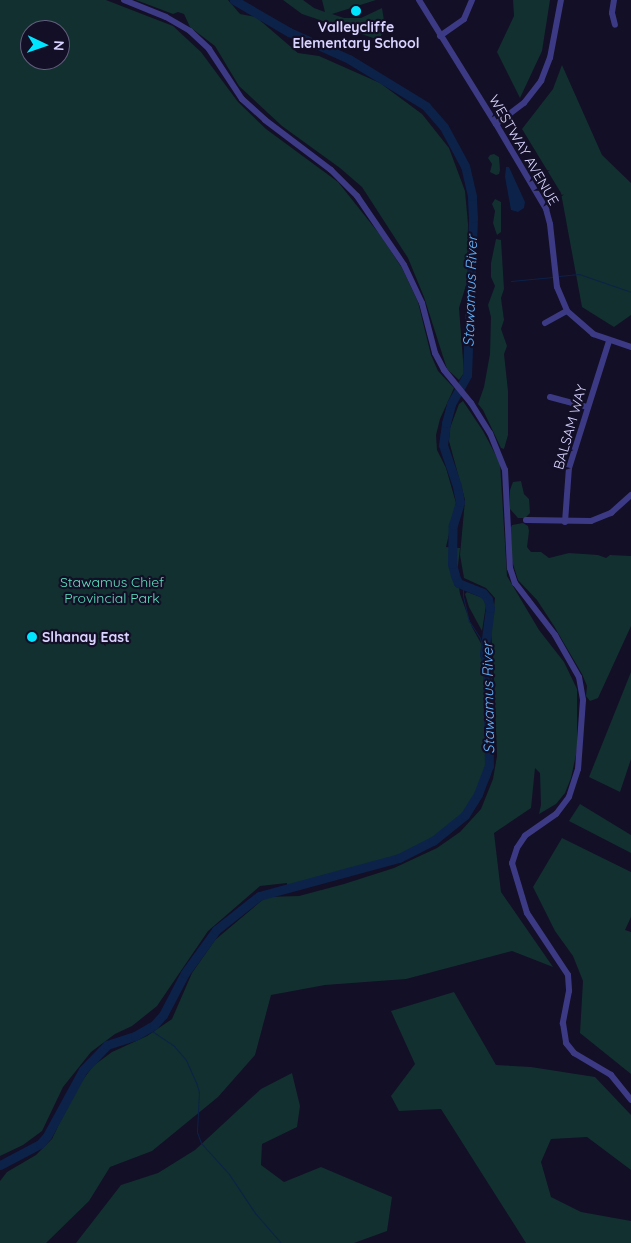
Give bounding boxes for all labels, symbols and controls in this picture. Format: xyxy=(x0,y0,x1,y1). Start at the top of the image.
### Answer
marker: Valleycliffe Elementary School xyxy=(350,5,362,17)
place label: Valleycliffe Elementary School xyxy=(292,19,420,52)
north arrow xyxy=(20,20,70,70)
text: N xyxy=(50,40,68,51)
street label: WESTWAY AVENUE xyxy=(486,92,562,208)
water label: Stawamus River xyxy=(459,235,481,347)
street label: BALSAM WAY xyxy=(550,383,590,471)
park label: Stawamus Chief Provincial Park xyxy=(60,574,164,606)
place label: Slhanay East xyxy=(42,629,130,645)
marker: Slhanay East xyxy=(26,631,38,643)
water label: Stawamus River xyxy=(478,642,498,754)

